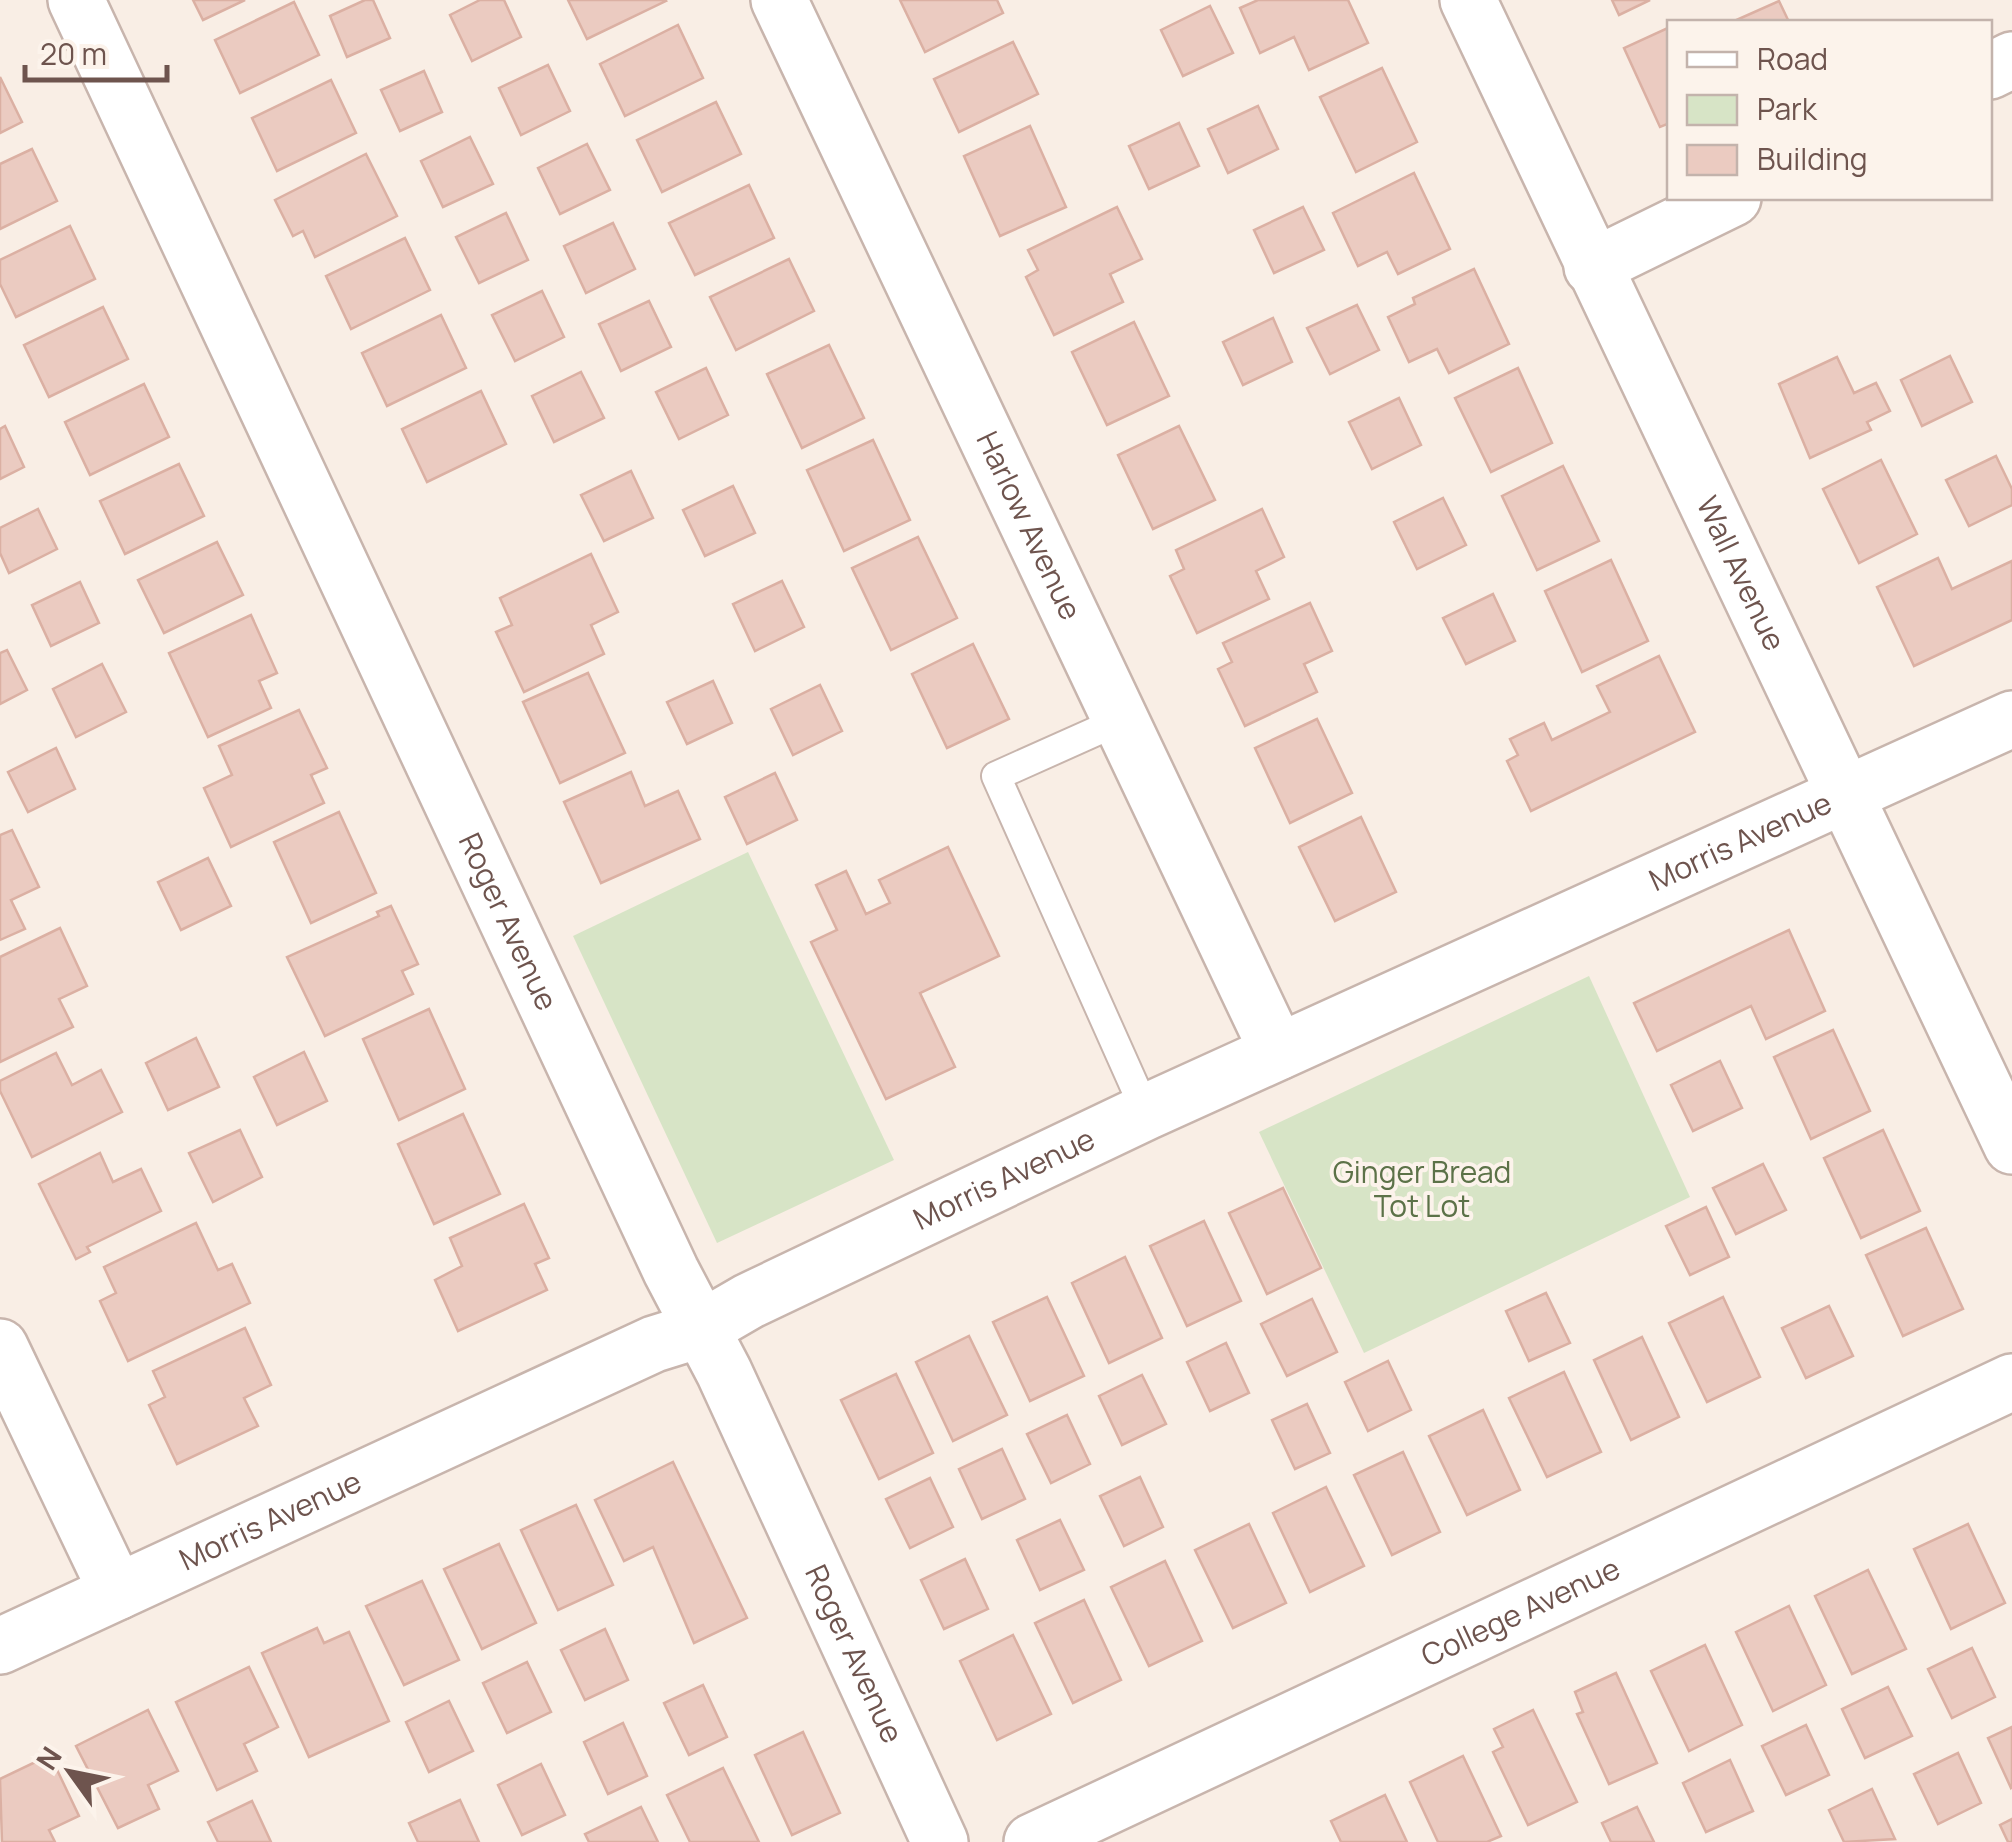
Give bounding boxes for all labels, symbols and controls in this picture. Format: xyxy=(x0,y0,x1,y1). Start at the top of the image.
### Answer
scale bar xyxy=(25,20,168,82)
legend xyxy=(1667,20,1992,200)
text: 20 m xyxy=(40,33,107,74)
text: Road xyxy=(1757,38,1828,79)
text: Park xyxy=(1757,88,1818,129)
text: Building xyxy=(1757,138,1868,179)
street label: Harlow Avenue xyxy=(968,424,1092,626)
street label: Wall Avenue xyxy=(1688,489,1796,657)
street label: Morris Avenue xyxy=(1642,782,1838,900)
street label: Roger Avenue xyxy=(450,826,568,1017)
street label: Morris Avenue xyxy=(906,1117,1101,1239)
park label: Ginger Bread Tot Lot xyxy=(1333,1151,1511,1226)
street label: Morris Avenue xyxy=(172,1460,368,1579)
street label: College Avenue xyxy=(1414,1547,1626,1675)
street label: Roger Avenue xyxy=(796,1558,914,1749)
north arrow xyxy=(20,1722,120,1822)
text: N xyxy=(27,1739,70,1777)

